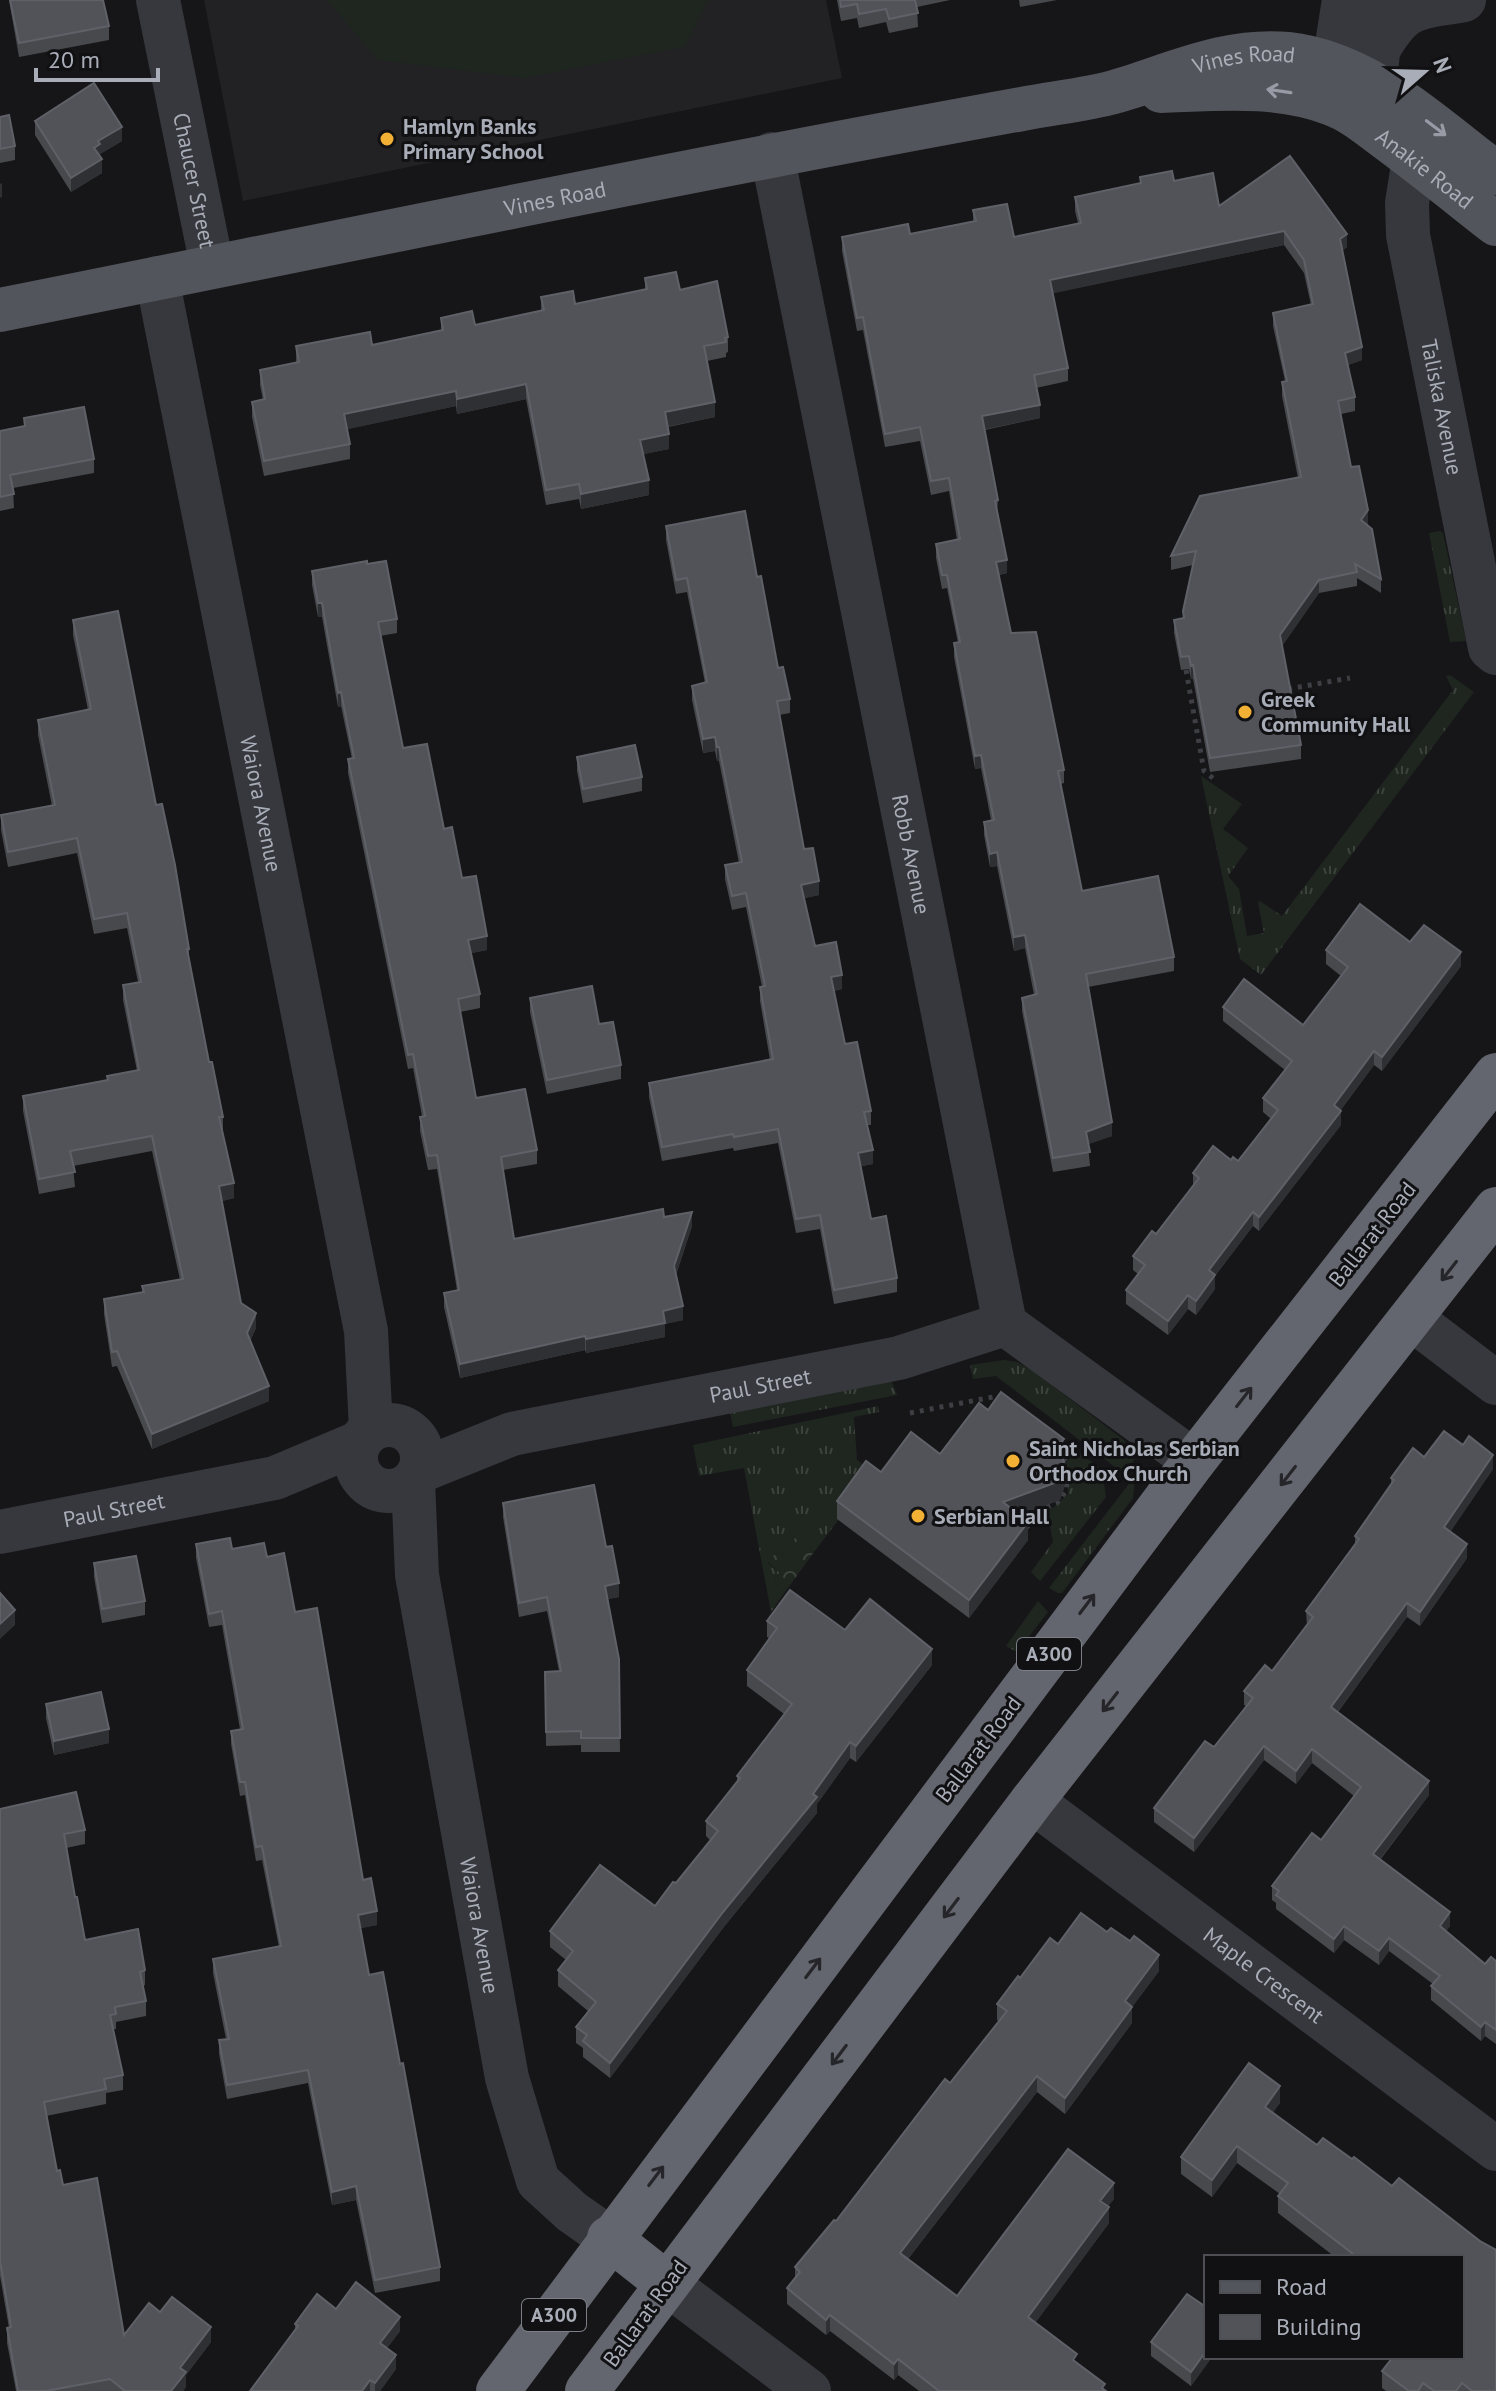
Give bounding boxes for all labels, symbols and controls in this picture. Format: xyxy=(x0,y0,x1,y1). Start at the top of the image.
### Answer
scale bar xyxy=(36,32,158,82)
north arrow xyxy=(1384,32,1464,112)
street label: Vines Road xyxy=(1188,39,1297,80)
text: 20 m xyxy=(48,44,100,75)
text: N xyxy=(1427,54,1458,77)
one-way arrow xyxy=(1267,83,1292,98)
street label: Chaucer Street xyxy=(167,110,222,251)
place label: Hamlyn Banks Primary School xyxy=(403,112,544,165)
one-way arrow xyxy=(1424,119,1446,136)
street label: Anakie Road xyxy=(1370,122,1479,215)
marker: Hamlyn Banks Primary School xyxy=(378,130,396,148)
street label: Vines Road xyxy=(500,175,608,222)
street label: Taliska Avenue xyxy=(1415,337,1469,477)
place label: Greek Community Hall xyxy=(1261,685,1411,738)
marker: Greek Community Hall xyxy=(1236,703,1254,721)
street label: Waiora Avenue xyxy=(234,733,289,874)
street label: Robb Avenue xyxy=(886,792,937,917)
street label: Ballarat Road xyxy=(1322,1176,1422,1292)
one-way arrow xyxy=(1440,1260,1457,1281)
street label: Paul Street xyxy=(707,1362,814,1409)
one-way arrow xyxy=(1236,1387,1253,1408)
place label: Saint Nicholas Serbian Orthodox Church xyxy=(1029,1434,1240,1487)
marker: Saint Nicholas Serbian Orthodox Church xyxy=(1004,1452,1022,1470)
one-way arrow xyxy=(1279,1465,1297,1486)
street label: Paul Street xyxy=(61,1486,168,1533)
place label: Serbian Hall xyxy=(934,1502,1049,1530)
marker: Serbian Hall xyxy=(909,1507,927,1525)
one-way arrow xyxy=(1078,1594,1095,1615)
road number: A300 xyxy=(1017,1638,1081,1670)
street label: Ballarat Road xyxy=(929,1690,1027,1808)
one-way arrow xyxy=(1101,1691,1118,1712)
street label: Waiora Avenue xyxy=(454,1855,506,1996)
one-way arrow xyxy=(942,1897,959,1918)
street label: Maple Crescent xyxy=(1198,1921,1330,2030)
one-way arrow xyxy=(804,1958,821,1980)
one-way arrow xyxy=(830,2044,847,2066)
one-way arrow xyxy=(648,2166,665,2187)
street label: Ballarat Road xyxy=(597,2254,693,2372)
legend xyxy=(1204,2255,1464,2359)
text: Road xyxy=(1276,2271,1327,2302)
road number: A300 xyxy=(522,2299,586,2331)
text: Building xyxy=(1276,2311,1362,2342)

